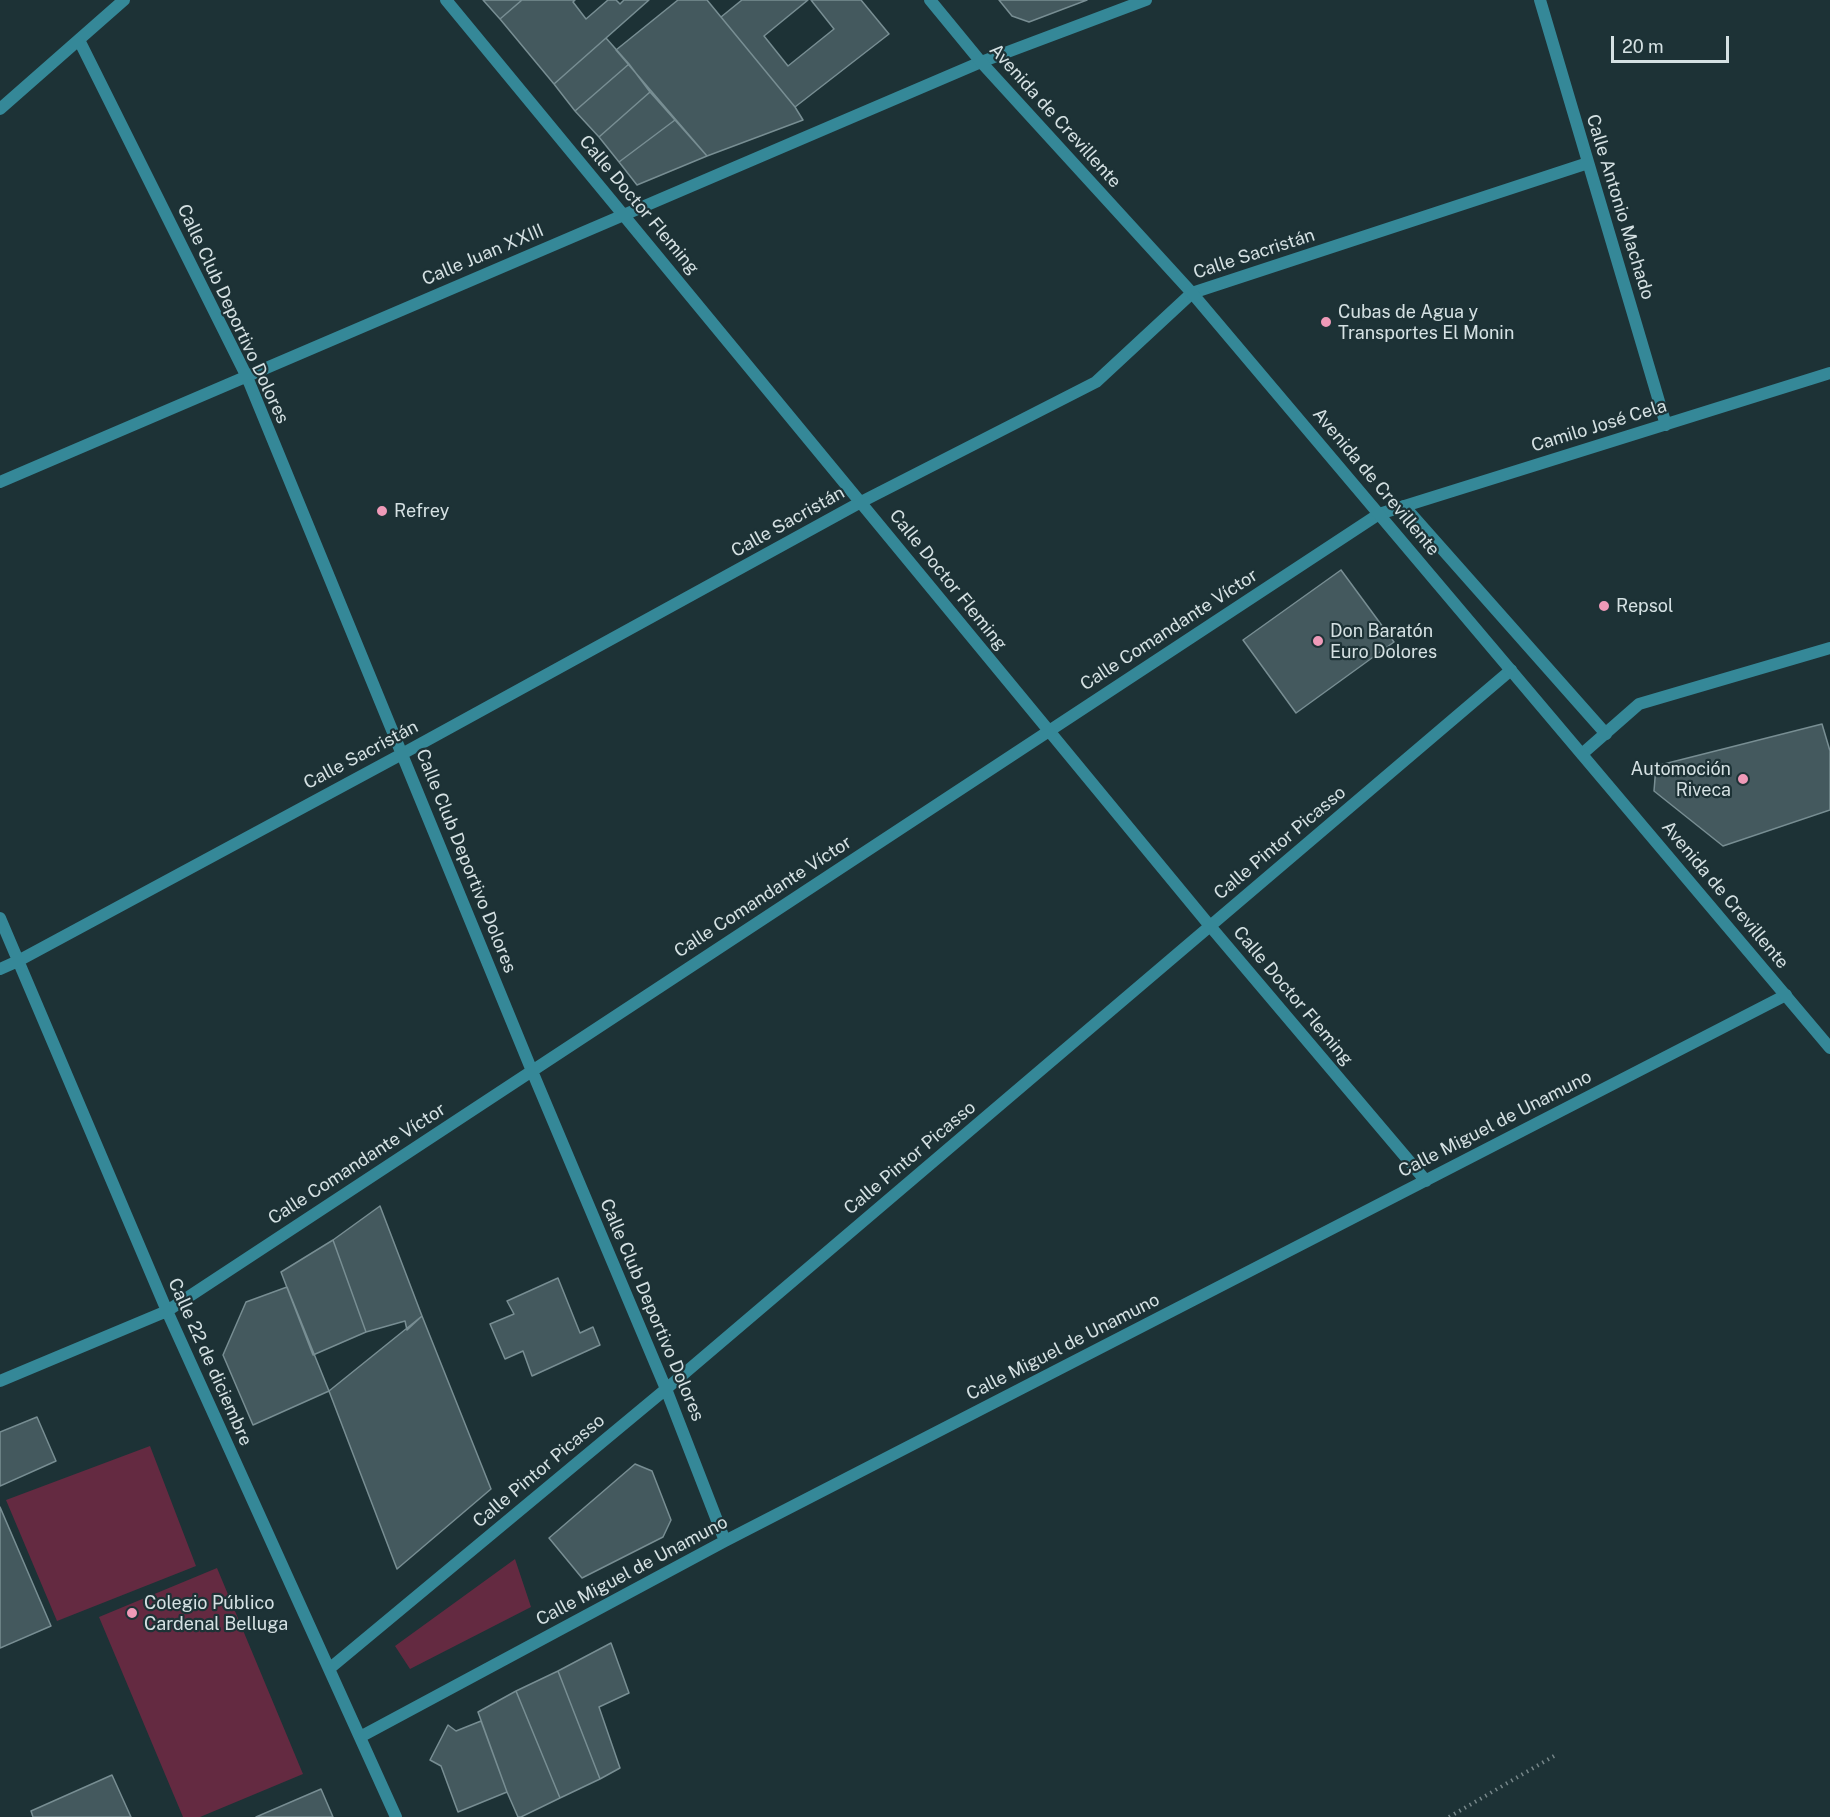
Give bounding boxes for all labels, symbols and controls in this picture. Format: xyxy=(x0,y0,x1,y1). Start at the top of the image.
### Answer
scale bar xyxy=(1614,24,1732,62)
text: 20 m xyxy=(1622,36,1664,57)
street label: Avenida de Crevillente xyxy=(985,40,1125,192)
street label: Calle Antonio Machado xyxy=(1581,112,1659,302)
street label: Calle Doctor Fleming xyxy=(574,131,704,279)
street label: Calle Club Deportivo Dolores xyxy=(173,201,293,427)
street label: Calle Juan XXIII xyxy=(419,220,547,290)
street label: Calle Sacristán xyxy=(1191,224,1317,284)
place label: Cubas de Agua y Transportes El Monin xyxy=(1338,301,1514,344)
marker: Cubas de Agua y Transportes El Monin xyxy=(1319,315,1333,329)
street label: Camilo José Cela xyxy=(1529,395,1669,457)
street label: Avenida de Crevillente xyxy=(1308,404,1444,560)
street label: Calle Sacristán xyxy=(728,482,848,562)
place label: Refrey xyxy=(394,500,449,522)
marker: Refrey xyxy=(375,504,389,518)
street label: Calle Doctor Fleming xyxy=(885,505,1011,655)
street label: Calle Comandante Víctor xyxy=(1076,565,1262,695)
place label: Repsol xyxy=(1616,595,1673,617)
marker: Repsol xyxy=(1597,599,1611,613)
place label: Don Baratón Euro Dolores xyxy=(1330,620,1437,662)
marker: Don Baratón Euro Dolores xyxy=(1311,634,1325,648)
street label: Calle Sacristán xyxy=(300,716,422,794)
street label: Calle Club Deportivo Dolores xyxy=(411,746,521,976)
place label: Automoción Riveca xyxy=(1631,758,1731,800)
marker: Automoción Riveca xyxy=(1736,772,1750,786)
street label: Calle Pintor Picasso xyxy=(1210,782,1350,904)
street label: Avenida de Crevillente xyxy=(1657,817,1793,973)
street label: Calle Comandante Víctor xyxy=(670,832,856,962)
street label: Calle Doctor Fleming xyxy=(1228,922,1358,1070)
street label: Calle Miguel de Unamuno xyxy=(1395,1066,1595,1182)
street label: Calle Pintor Picasso xyxy=(840,1097,980,1219)
street label: Calle Comandante Víctor xyxy=(264,1099,450,1229)
street label: Calle Club Deportivo Dolores xyxy=(595,1196,709,1424)
street label: Calle 22 de diciembre xyxy=(163,1275,257,1449)
street label: Calle Miguel de Unamuno xyxy=(963,1289,1163,1405)
street label: Calle Pintor Picasso xyxy=(469,1410,609,1532)
street label: Calle Miguel de Unamuno xyxy=(533,1511,731,1631)
place label: Colegio Público Cardenal Belluga xyxy=(144,1592,288,1634)
marker: Colegio Público Cardenal Belluga xyxy=(125,1606,139,1620)

